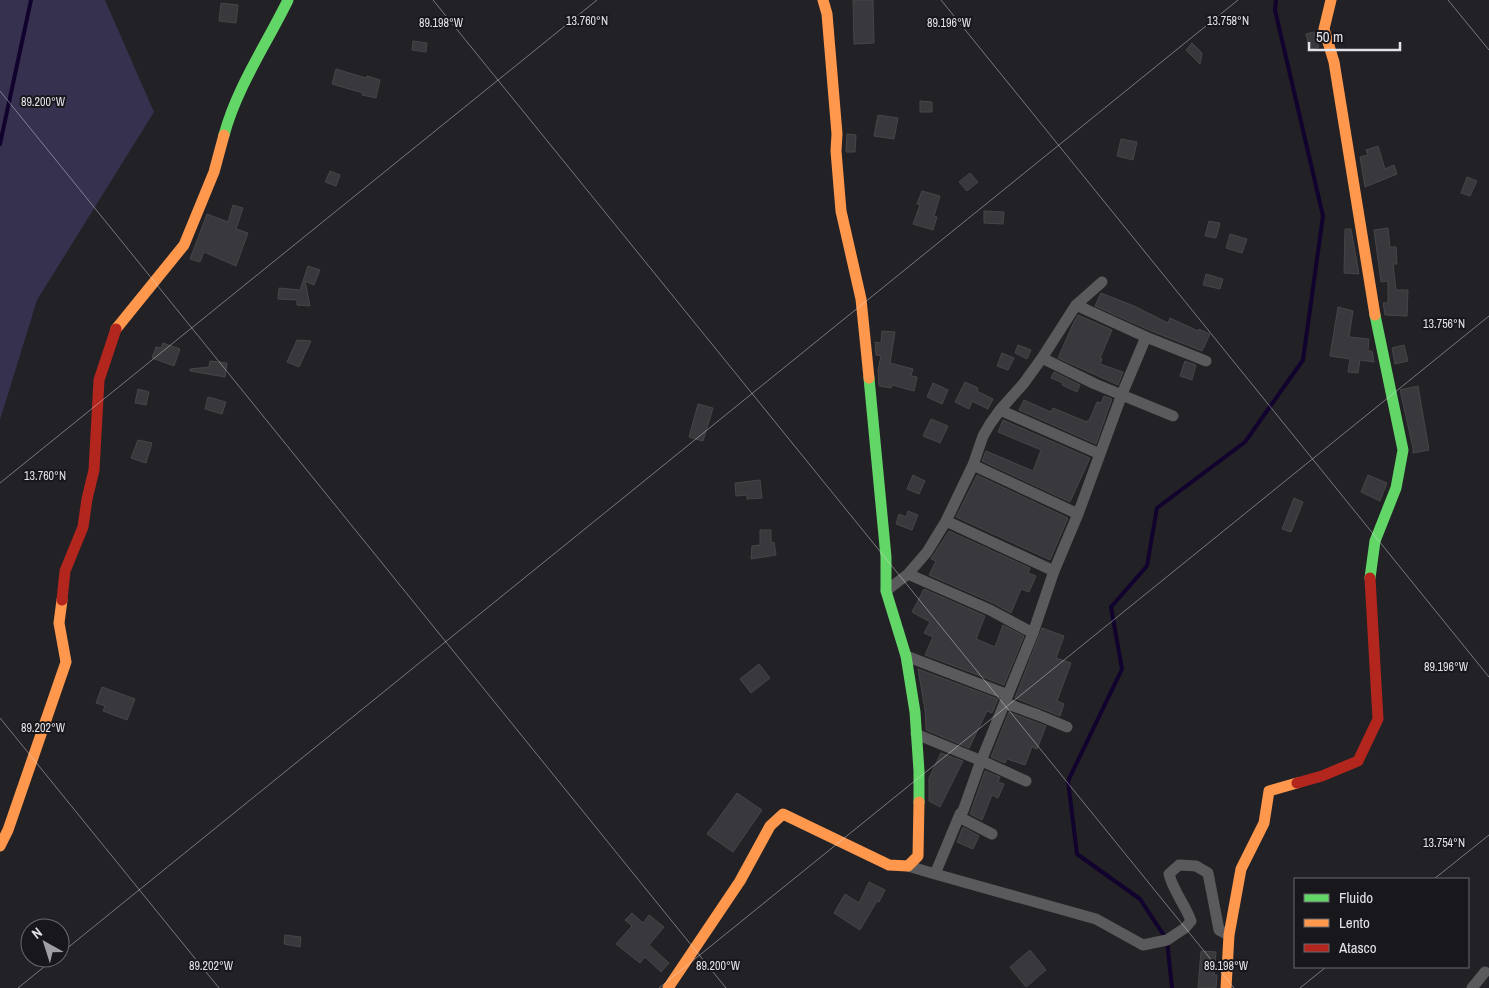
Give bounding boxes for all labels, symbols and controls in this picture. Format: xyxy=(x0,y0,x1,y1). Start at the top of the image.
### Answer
text: 13.760°N xyxy=(566,13,608,29)
text: 13.758°N xyxy=(1207,13,1249,29)
text: 89.198°W xyxy=(419,15,464,31)
text: 89.196°W xyxy=(927,15,972,31)
scale bar xyxy=(1309,20,1400,52)
text: 50 m xyxy=(1316,26,1343,47)
text: 89.200°W xyxy=(21,94,66,110)
text: 13.756°N xyxy=(1423,316,1465,332)
text: 13.760°N xyxy=(24,468,66,484)
text: 89.196°W xyxy=(1424,659,1469,675)
text: 89.202°W xyxy=(21,720,66,736)
text: 13.754°N xyxy=(1423,835,1465,851)
legend xyxy=(1294,878,1469,968)
text: Fluido xyxy=(1339,887,1373,908)
text: Lento xyxy=(1339,912,1370,933)
north arrow xyxy=(20,918,70,968)
text: N xyxy=(28,923,46,943)
text: Atasco xyxy=(1338,937,1377,958)
text: 89.202°W xyxy=(189,958,234,974)
text: 89.200°W xyxy=(696,958,741,974)
text: 89.198°W xyxy=(1204,958,1249,974)

